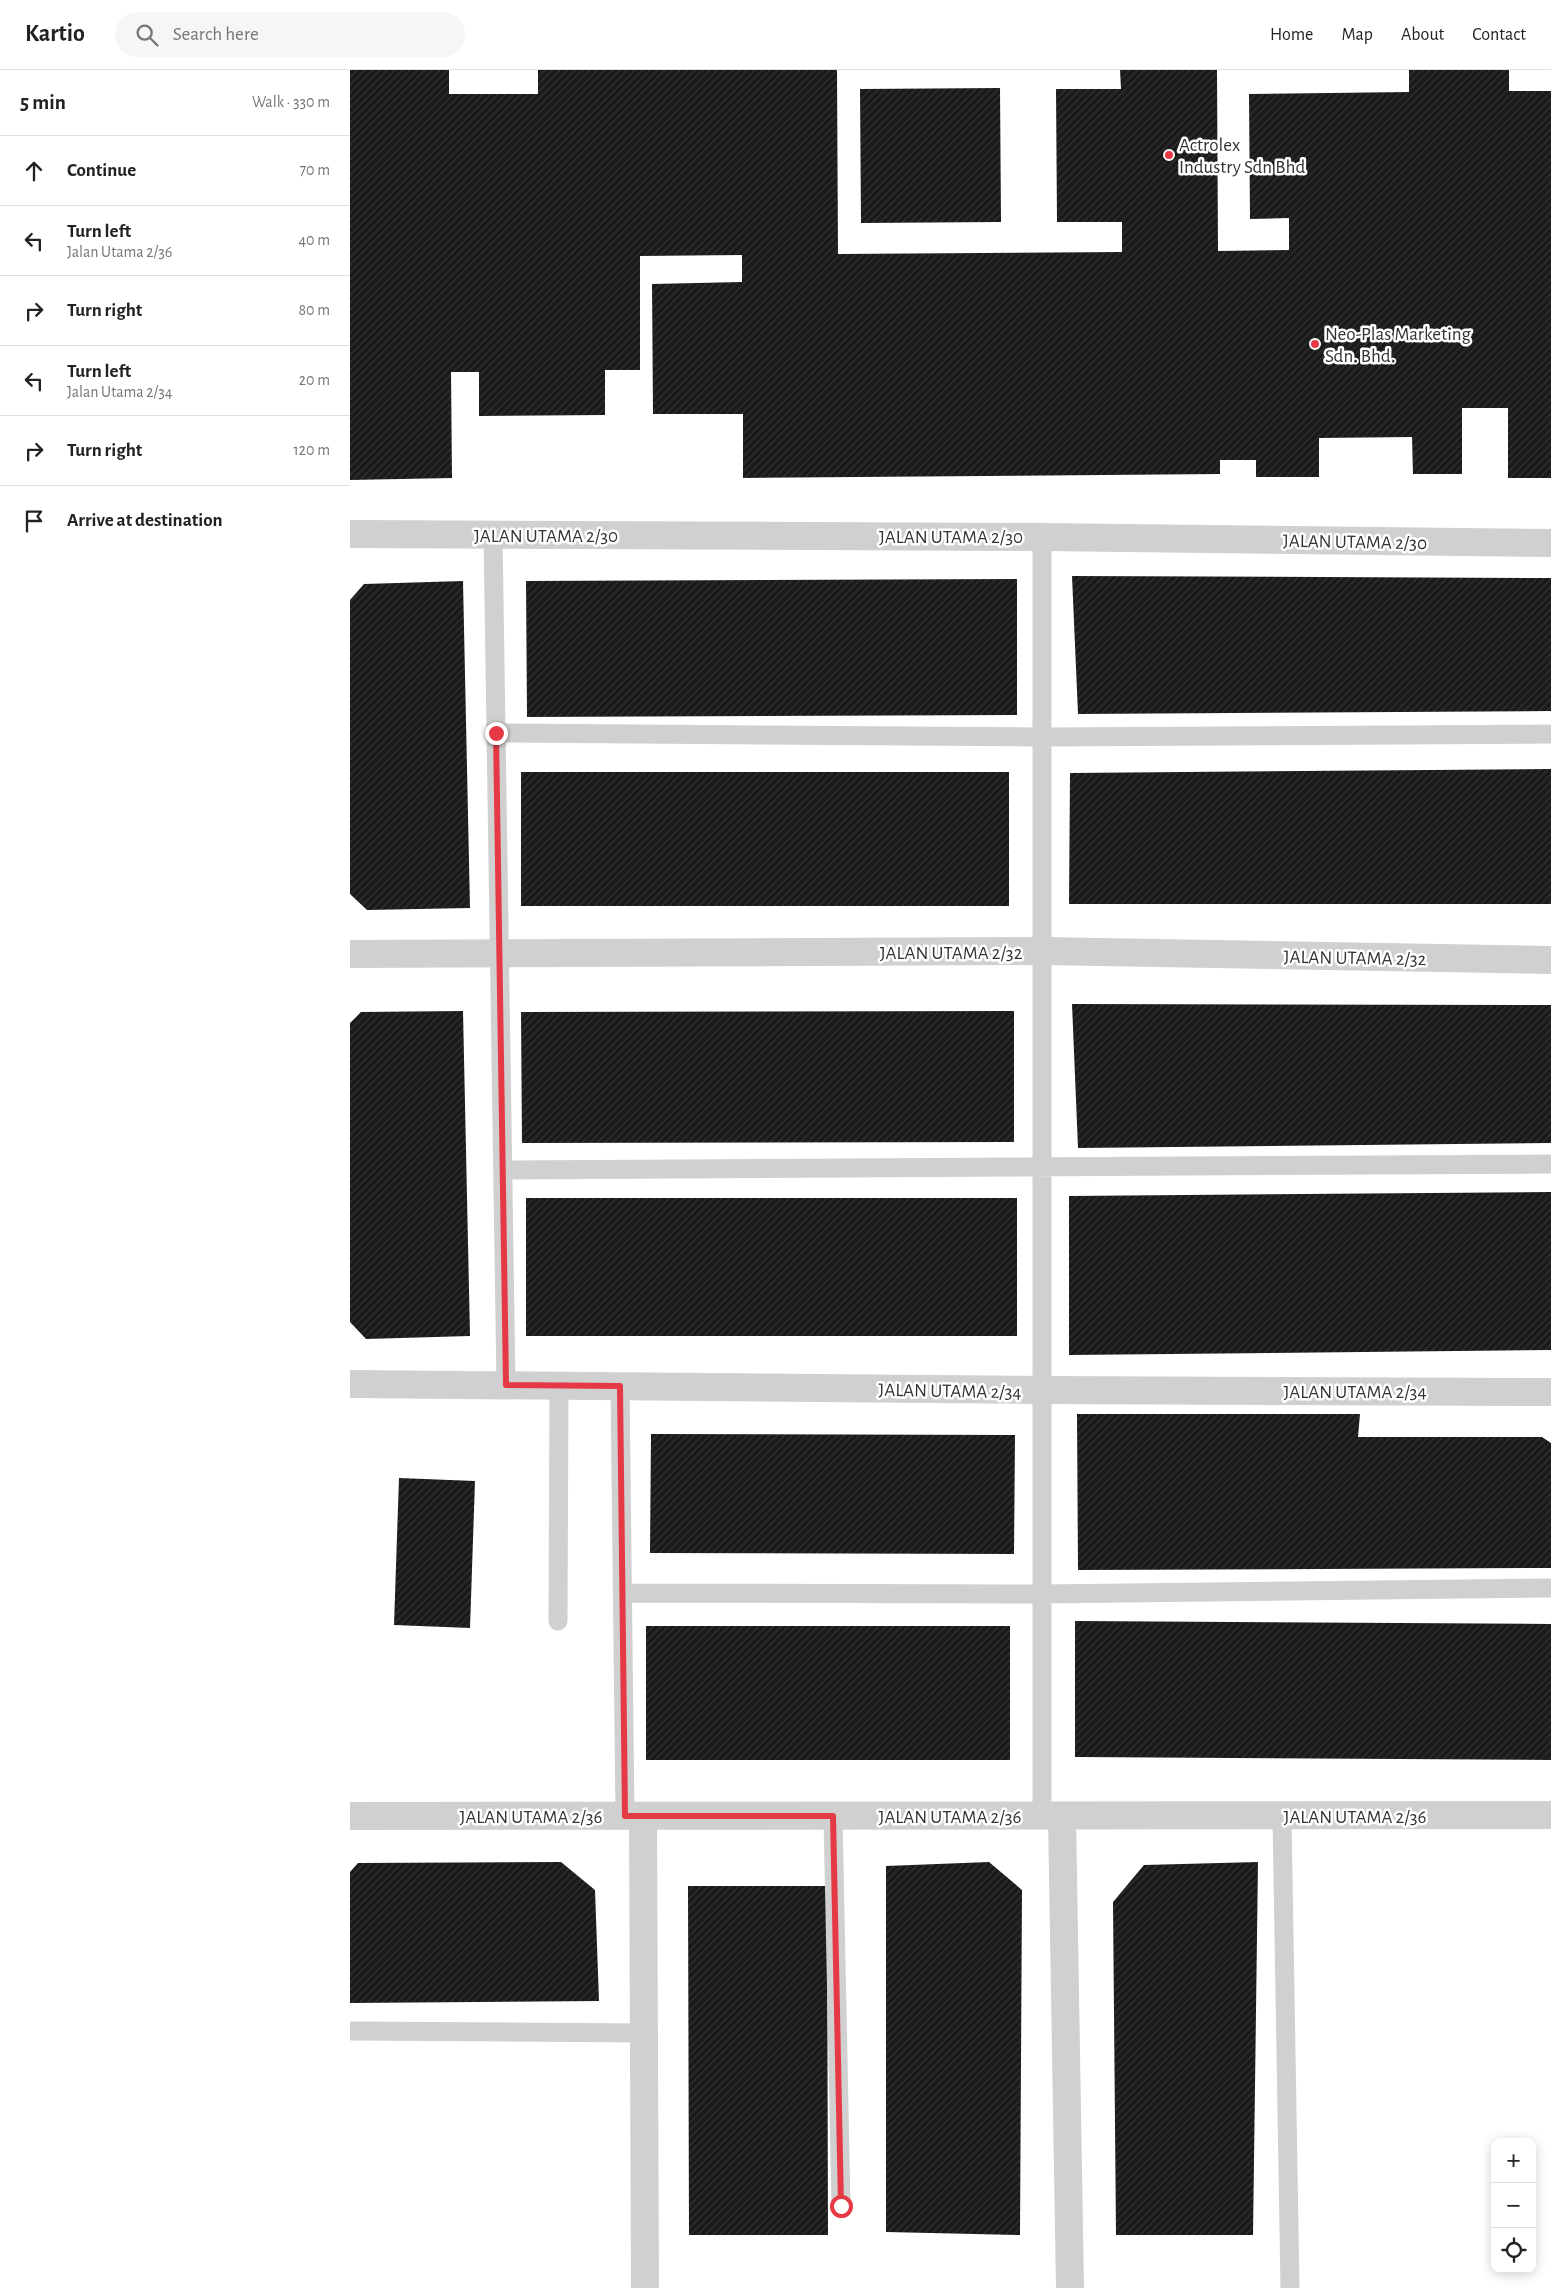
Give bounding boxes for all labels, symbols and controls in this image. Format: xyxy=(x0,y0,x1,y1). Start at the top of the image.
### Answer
search box xyxy=(115,12,465,57)
icon: search xyxy=(133,21,161,49)
text: Kartio xyxy=(25,22,85,46)
text: Search here xyxy=(173,25,259,44)
text: Home xyxy=(1270,26,1313,44)
text: Map xyxy=(1341,26,1373,44)
text: About xyxy=(1401,26,1444,44)
text: Contact xyxy=(1472,26,1526,44)
text: 5 min xyxy=(20,92,66,113)
text: Walk · 330 m xyxy=(252,94,330,110)
place label: Actrolex Industry Sdn Bhd xyxy=(1179,136,1305,177)
marker: Actrolex Industry Sdn Bhd xyxy=(1163,149,1175,161)
icon: ahead xyxy=(20,157,48,185)
text: Continue xyxy=(67,161,136,180)
text: 70 m xyxy=(299,162,330,178)
text: Turn left xyxy=(67,222,131,241)
icon: left xyxy=(20,227,48,255)
text: 40 m xyxy=(298,232,330,248)
text: Jalan Utama 2/36 xyxy=(67,244,172,260)
icon: right xyxy=(20,297,48,325)
text: Turn right xyxy=(67,301,142,320)
text: 80 m xyxy=(299,302,330,318)
place label: Neo-Plas Marketing Sdn. Bhd. xyxy=(1325,325,1472,366)
marker: Neo-Plas Marketing Sdn. Bhd. xyxy=(1309,338,1321,350)
text: Turn left xyxy=(67,362,131,381)
icon: left xyxy=(20,367,48,395)
text: 20 m xyxy=(299,372,330,388)
text: Jalan Utama 2/34 xyxy=(67,384,172,400)
icon: right xyxy=(20,437,48,465)
text: Turn right xyxy=(67,441,142,460)
text: 120 m xyxy=(293,442,330,458)
icon: arrive xyxy=(20,507,48,535)
text: Arrive at destination xyxy=(67,511,223,530)
street label: JALAN UTAMA 2/30 xyxy=(474,527,618,546)
street label: JALAN UTAMA 2/30 xyxy=(879,528,1023,547)
street label: JALAN UTAMA 2/30 xyxy=(1283,532,1427,553)
route end xyxy=(485,722,508,745)
street label: JALAN UTAMA 2/32 xyxy=(880,944,1023,963)
street label: JALAN UTAMA 2/32 xyxy=(1283,948,1427,969)
street label: JALAN UTAMA 2/34 xyxy=(878,1381,1022,1402)
street label: JALAN UTAMA 2/34 xyxy=(1283,1383,1427,1402)
street label: JALAN UTAMA 2/36 xyxy=(460,1808,603,1827)
street label: JALAN UTAMA 2/36 xyxy=(879,1808,1022,1827)
street label: JALAN UTAMA 2/36 xyxy=(1284,1808,1427,1827)
map controls xyxy=(1491,2138,1536,2273)
button: + xyxy=(1491,2138,1536,2183)
button: − xyxy=(1491,2183,1536,2228)
route start xyxy=(830,2195,853,2218)
button: locate xyxy=(1491,2228,1536,2273)

